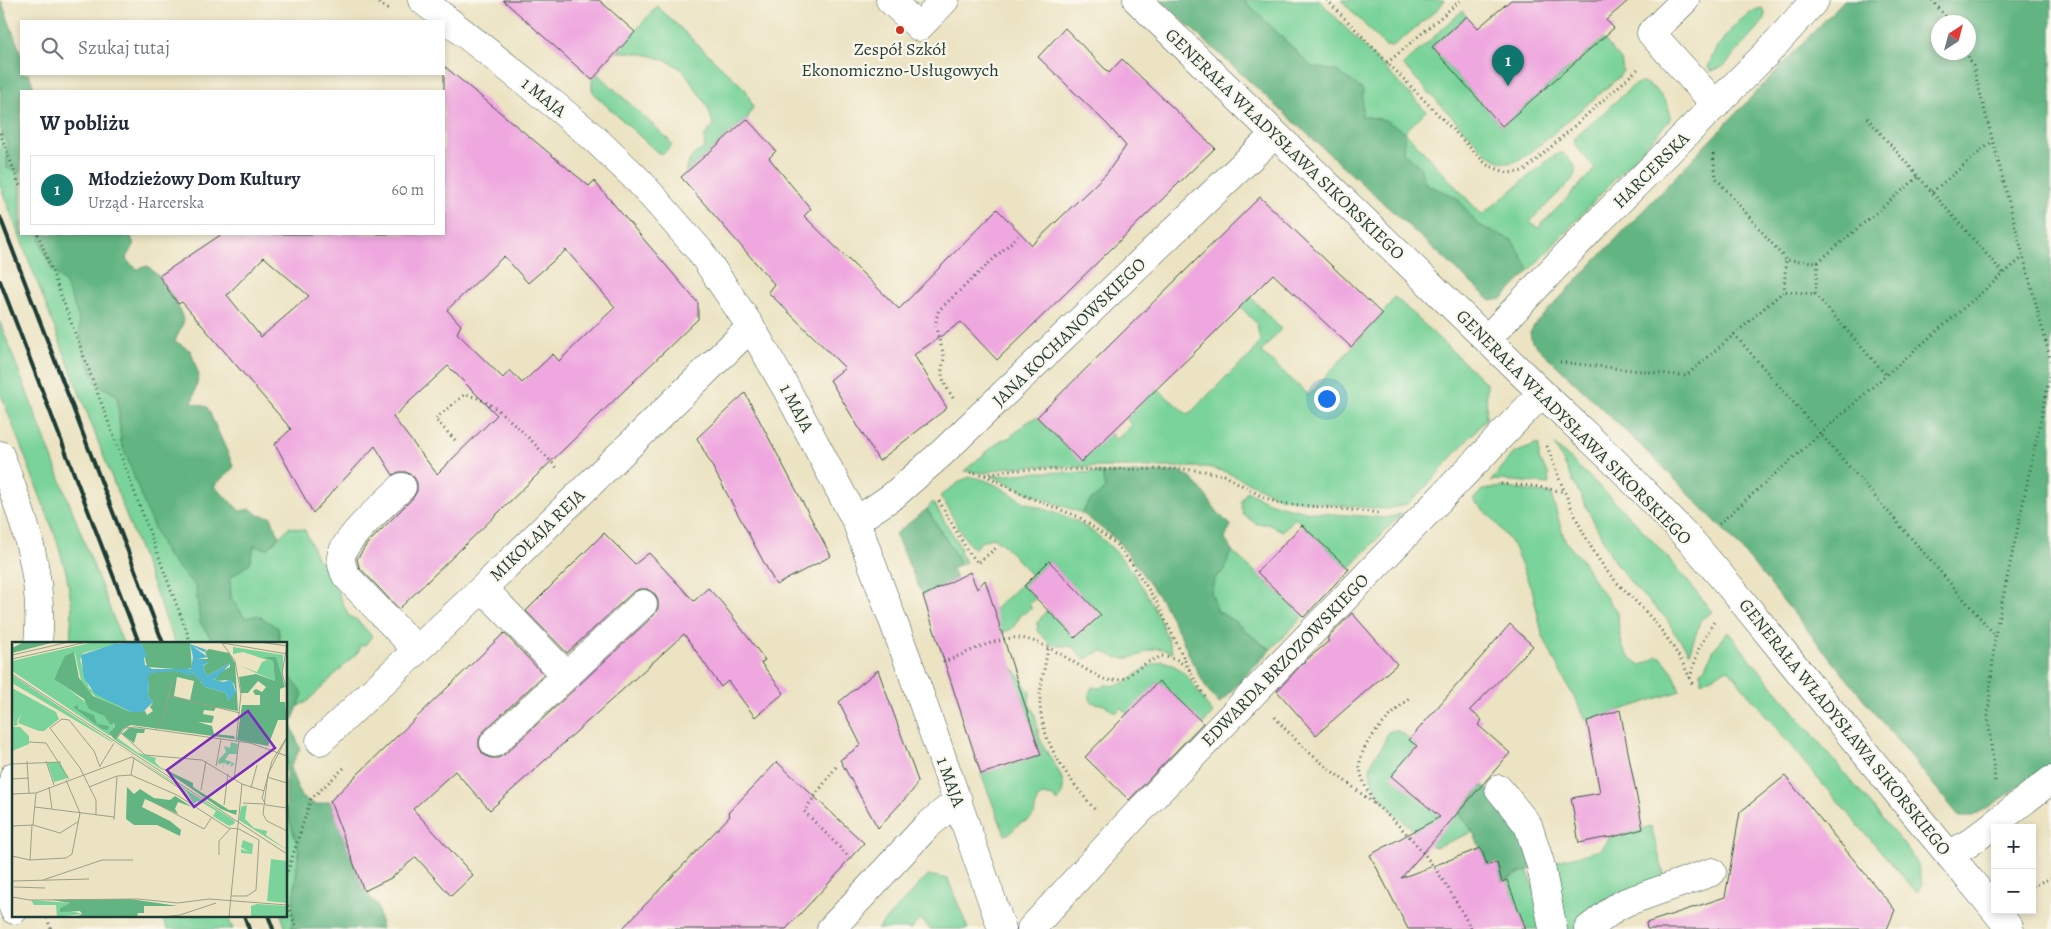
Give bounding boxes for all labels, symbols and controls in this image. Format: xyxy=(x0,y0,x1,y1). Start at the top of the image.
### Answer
north arrow xyxy=(1931,15,1976,60)
search box xyxy=(20,20,445,75)
street label: GENERAŁA WŁADYSŁAWA SIKORSKIEGO xyxy=(1160,23,1410,265)
marker: Zespół Szkół Ekonomiczno-Usługowych xyxy=(894,24,906,36)
icon: search xyxy=(38,34,66,62)
text: Szukaj tutaj xyxy=(78,35,170,61)
place label: Zespół Szkół Ekonomiczno-Usługowych xyxy=(801,37,999,82)
pin: 1 xyxy=(1492,45,1524,86)
street label: 1 MAJA xyxy=(516,71,572,123)
text: W pobliżu xyxy=(40,109,129,137)
street label: HARCERSKA xyxy=(1608,126,1695,213)
text: Młodzieżowy Dom Kultury xyxy=(88,166,300,192)
text: 1 xyxy=(54,179,60,201)
text: 60 m xyxy=(392,179,424,201)
text: Urząd · Harcerska xyxy=(88,192,204,214)
street label: JANA KOCHANOWSKIEGO xyxy=(987,252,1151,412)
street label: GENERAŁA WŁADYSŁAWA SIKORSKIEGO xyxy=(1451,304,1697,550)
street label: 1 MAJA xyxy=(774,380,820,437)
your location xyxy=(1314,386,1340,412)
street label: MIKOŁAJA REJA xyxy=(484,483,590,587)
street label: EDWARDA BRZOZOWSKIEGO xyxy=(1196,568,1374,752)
street label: GENERAŁA WŁADYSŁAWA SIKORSKIEGO xyxy=(1734,594,1956,860)
inset map xyxy=(12,642,288,916)
street label: 1 MAJA xyxy=(931,754,971,811)
map controls xyxy=(1991,824,2036,914)
button: + xyxy=(1991,824,2036,869)
button: − xyxy=(1991,869,2036,914)

